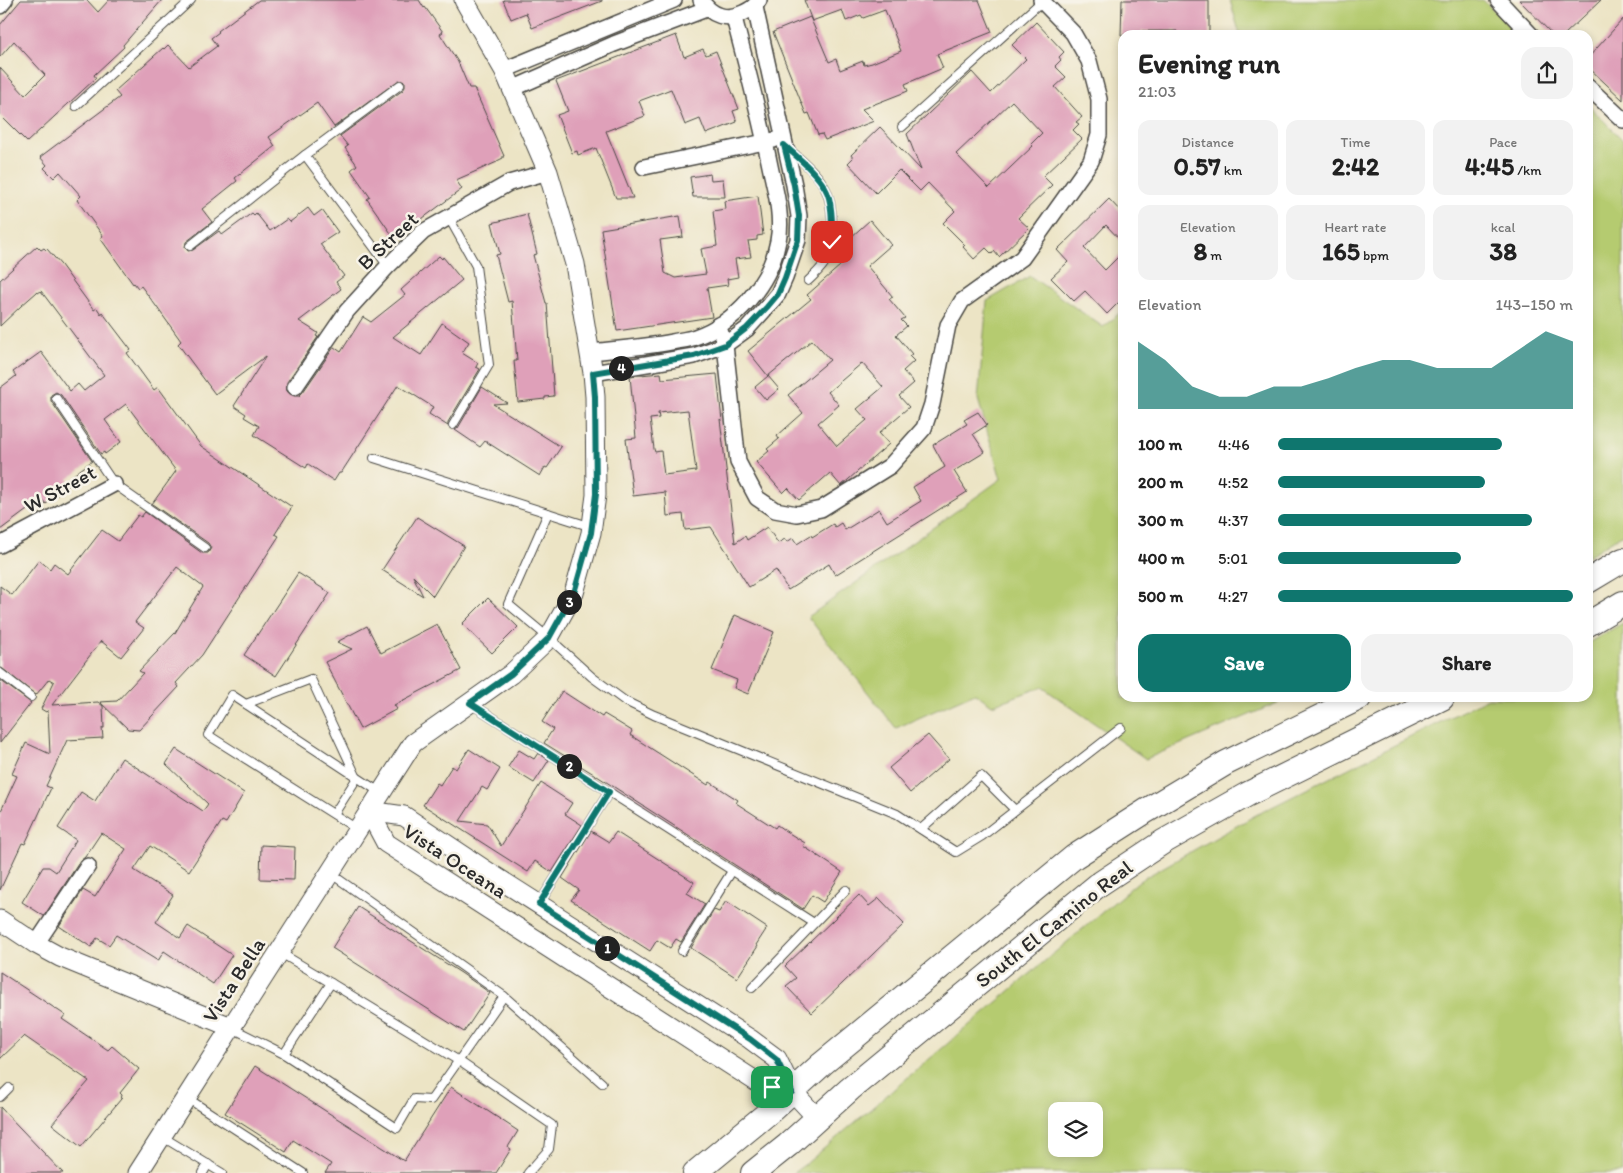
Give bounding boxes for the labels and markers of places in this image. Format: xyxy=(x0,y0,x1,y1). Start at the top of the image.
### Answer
pin xyxy=(811,221,853,263)
pin: 4 xyxy=(608,356,634,380)
pin: 3 xyxy=(556,590,582,614)
pin: 2 xyxy=(556,754,582,778)
pin: 1 xyxy=(594,936,620,960)
pin xyxy=(751,1066,793,1108)

